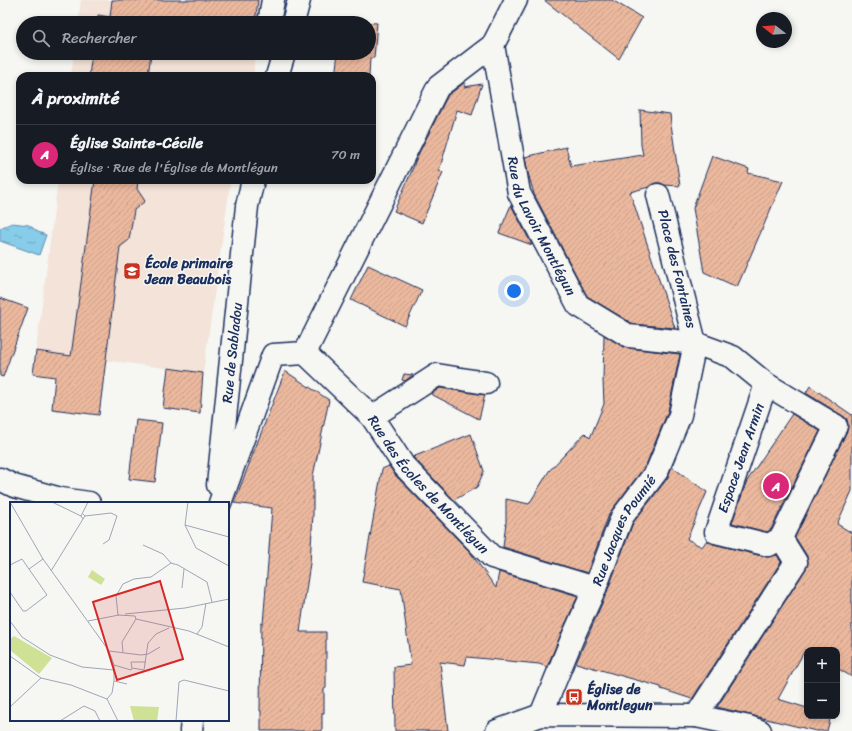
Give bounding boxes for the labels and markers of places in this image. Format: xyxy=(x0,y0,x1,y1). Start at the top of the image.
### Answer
place label: École primaire Jean Beaubois xyxy=(144,251,233,292)
school or university icon: École primaire Jean Beaubois xyxy=(122,261,142,281)
pin: A xyxy=(763,471,789,501)
place label: Église de Montlegun xyxy=(586,677,653,718)
bus stop icon: Église de Montlegun xyxy=(564,687,584,707)

